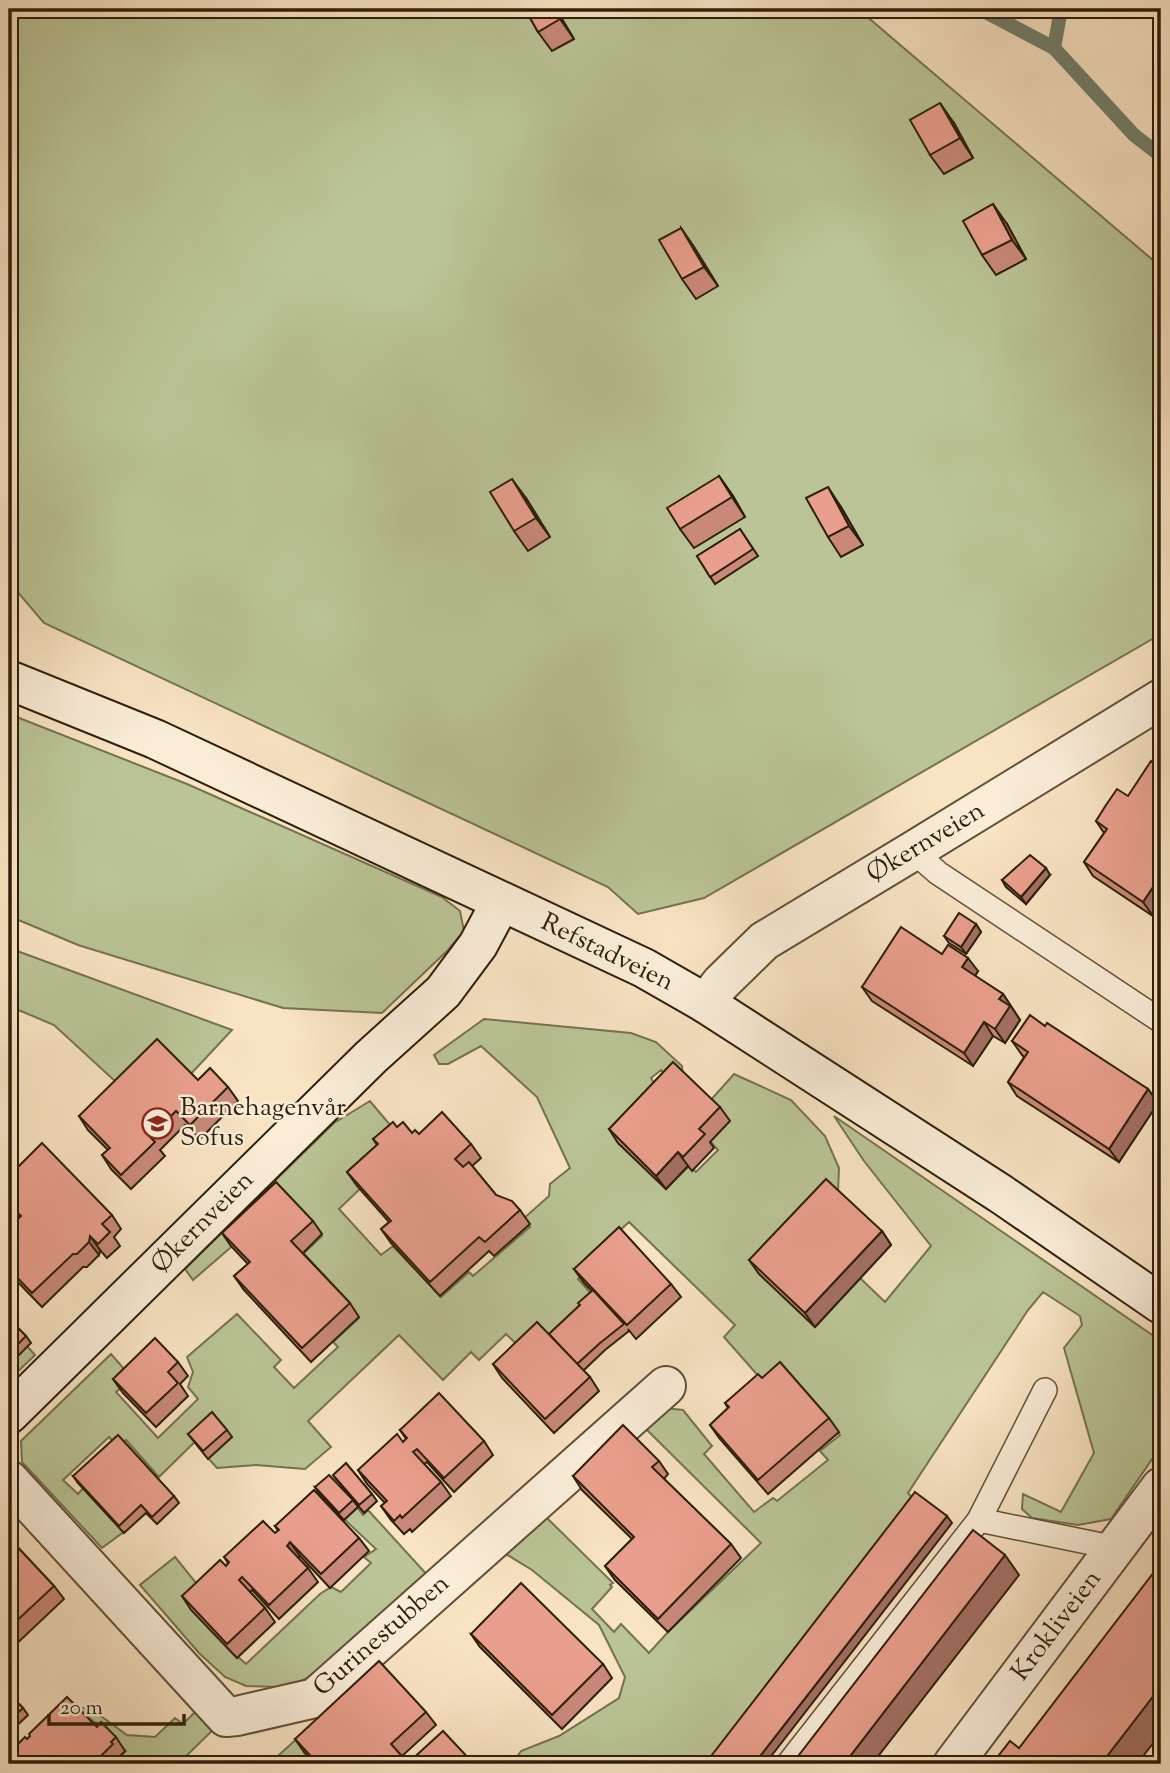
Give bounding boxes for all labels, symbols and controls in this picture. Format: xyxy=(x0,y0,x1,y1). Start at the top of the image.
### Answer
street label: Økernveien xyxy=(860,793,992,893)
street label: Refstadveien xyxy=(534,905,680,1001)
place label: Barnehagenvår Sofus xyxy=(180,1090,346,1157)
school or university icon: Barnehagenvår Sofus xyxy=(140,1106,174,1140)
street label: Økernveien xyxy=(143,1163,263,1283)
street label: Krokliveien xyxy=(1003,1563,1111,1689)
street label: Gurinestubben xyxy=(306,1566,458,1706)
scale bar xyxy=(49,1682,184,1726)
text: 20 m xyxy=(60,1694,103,1724)

